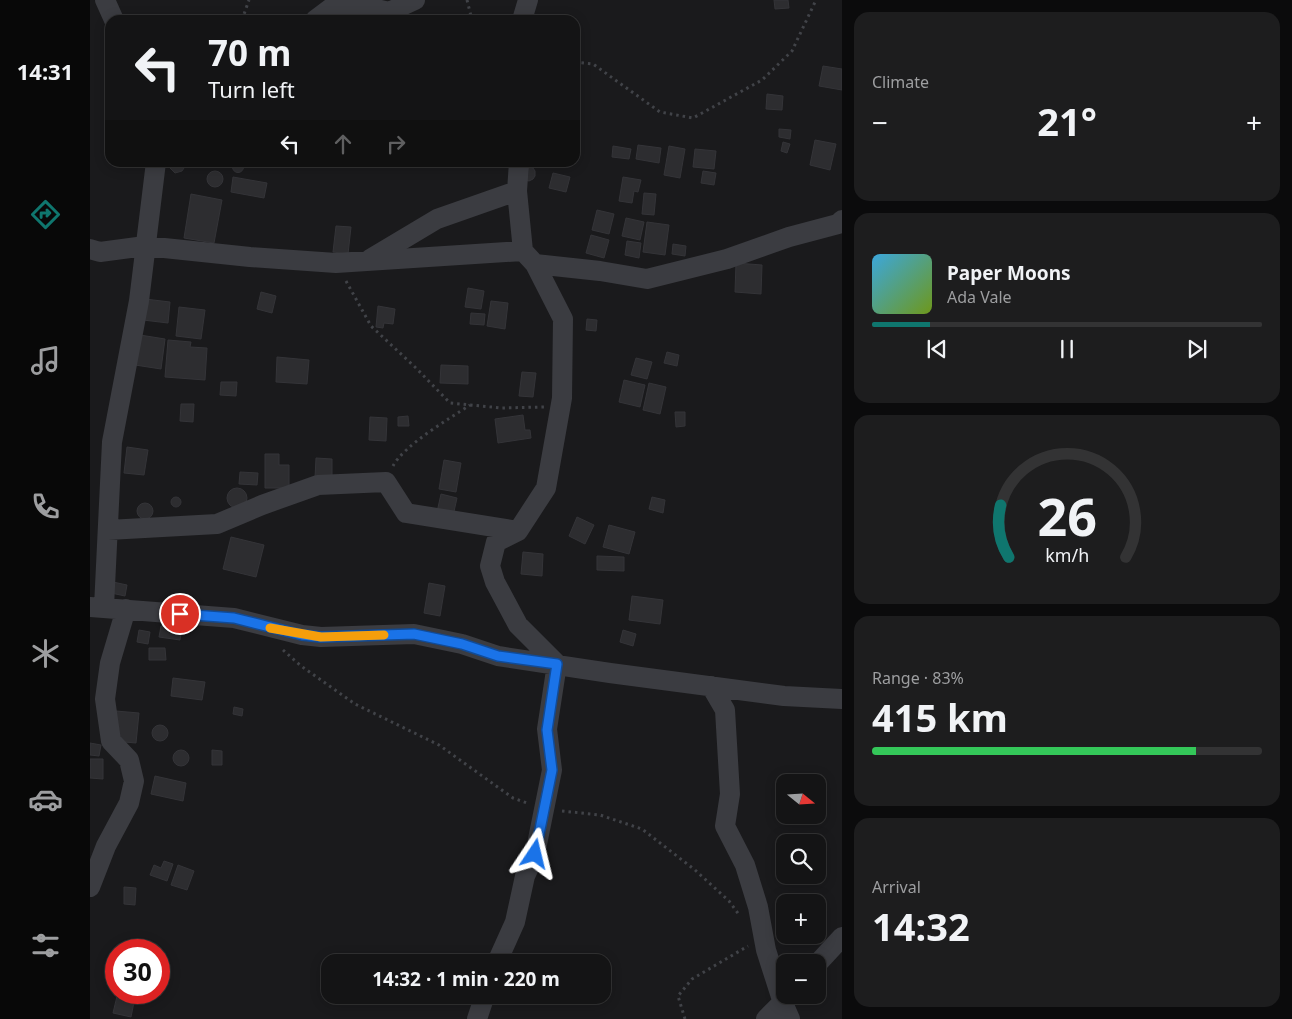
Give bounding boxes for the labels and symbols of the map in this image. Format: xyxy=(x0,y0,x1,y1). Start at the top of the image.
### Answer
pin xyxy=(159,593,201,635)
north arrow xyxy=(776,774,826,824)
position arrow xyxy=(508,827,560,879)
speed limit sign: 30 xyxy=(105,939,170,1004)

